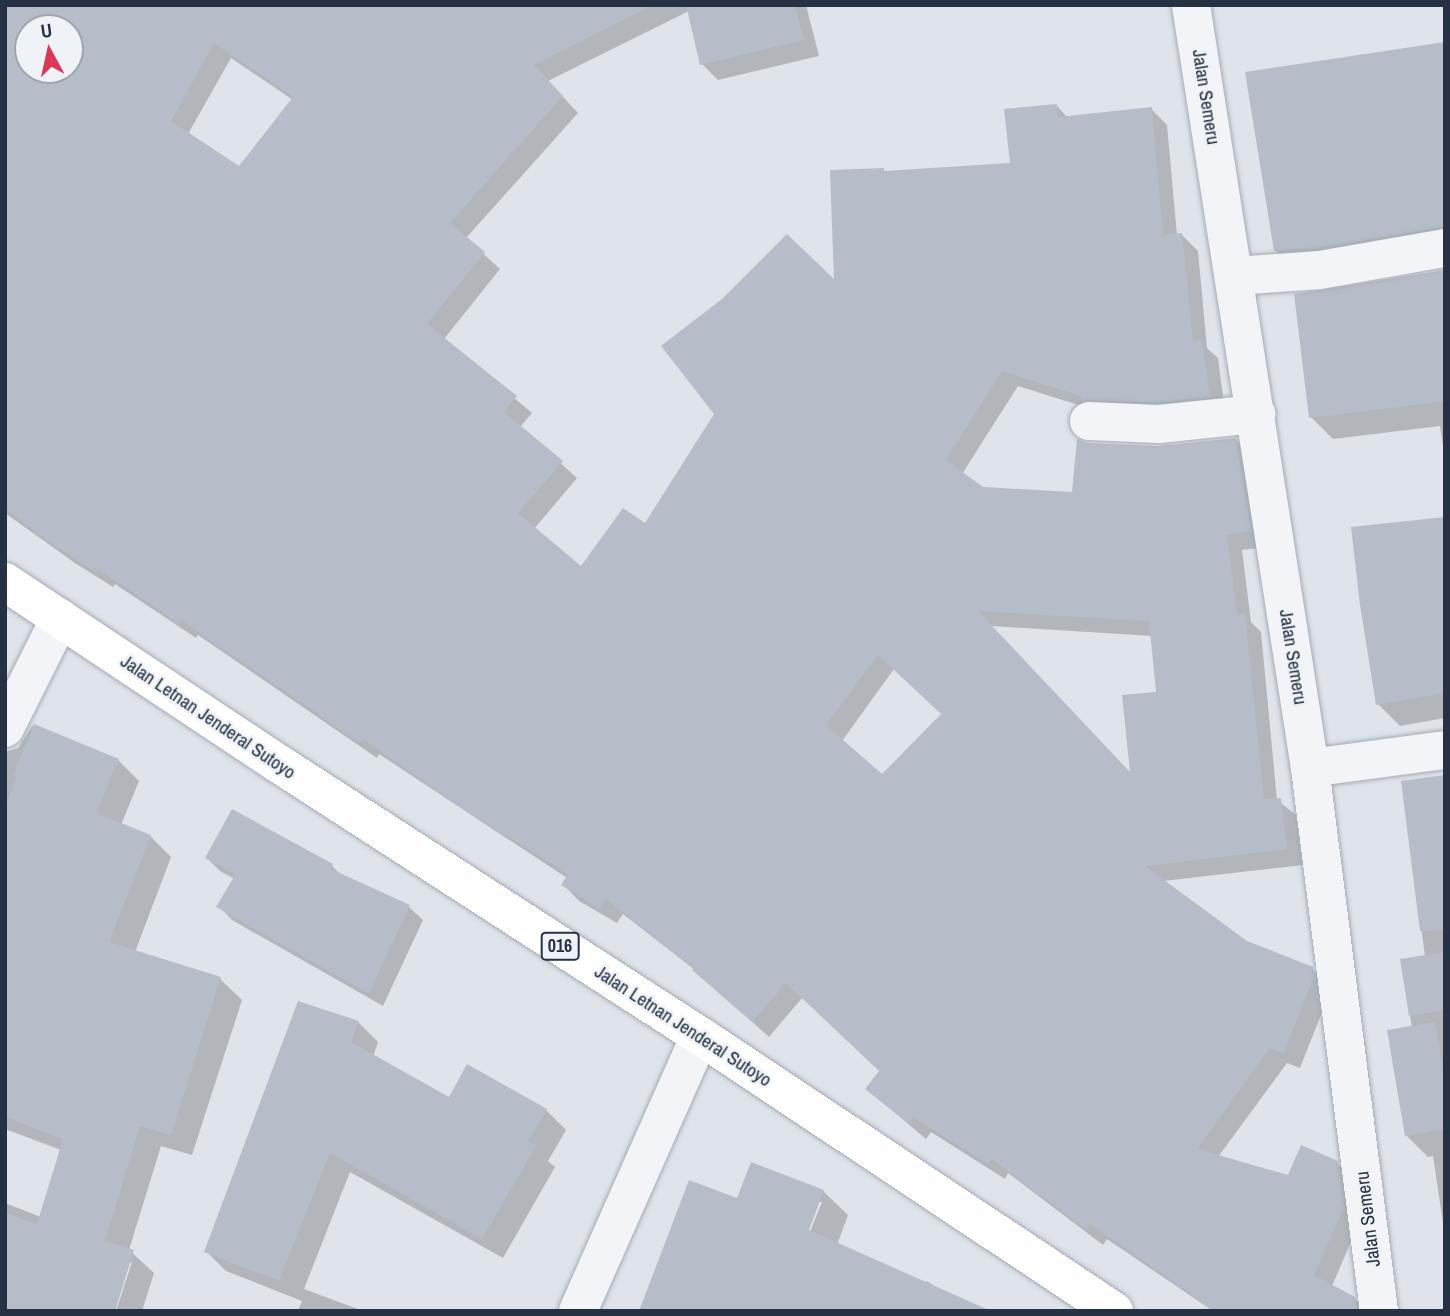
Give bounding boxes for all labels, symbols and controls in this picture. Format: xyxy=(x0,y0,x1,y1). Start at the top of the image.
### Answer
north arrow xyxy=(14,14,84,84)
text: U xyxy=(39,17,54,44)
street label: Jalan Semeru xyxy=(1187,48,1225,146)
street label: Jalan Semeru xyxy=(1274,608,1312,706)
street label: Jalan Letnan Jenderal Sutoyo xyxy=(116,650,300,784)
road number: 016 xyxy=(539,931,581,960)
street label: Jalan Letnan Jenderal Sutoyo xyxy=(590,960,776,1092)
street label: Jalan Semeru xyxy=(1351,1170,1385,1268)

